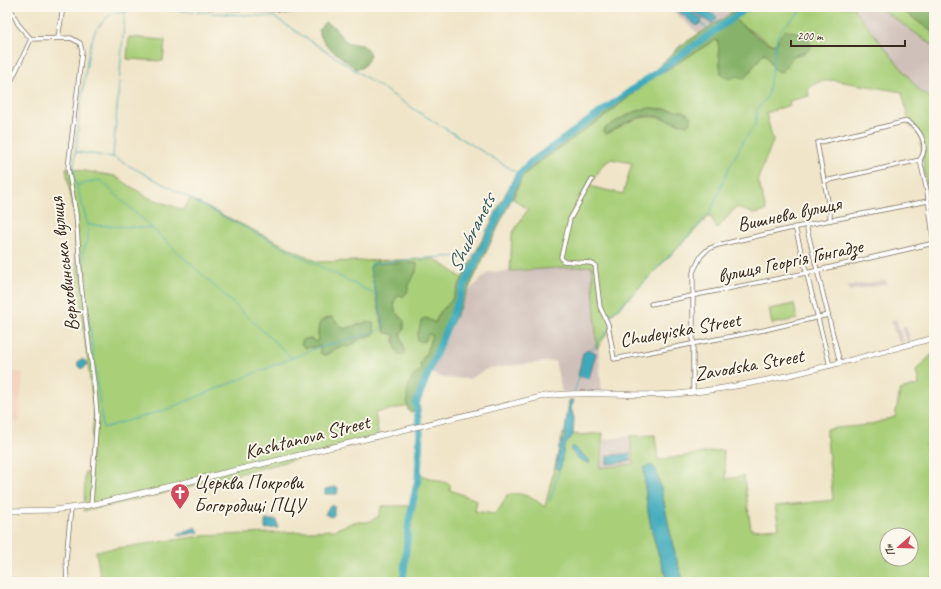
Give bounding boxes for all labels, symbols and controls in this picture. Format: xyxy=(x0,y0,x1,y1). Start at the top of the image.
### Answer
scale bar xyxy=(791,22,905,48)
text: 200 m xyxy=(797,28,824,44)
water label: Shubranets xyxy=(441,186,503,276)
street label: Вишнева вулиця xyxy=(735,190,845,237)
street label: Верховинська вулиця xyxy=(43,195,85,333)
street label: вулиця Георгія Гонгадзе xyxy=(715,233,866,290)
street label: Chudeyiska Street xyxy=(618,307,745,353)
street label: Zavodska Street xyxy=(693,343,808,387)
street label: Kashtanova Street xyxy=(242,409,374,465)
place label: Церква Покрови Богородиці ПЦУ xyxy=(194,470,308,518)
church icon: Церква Покрови Богородиці ПЦУ xyxy=(169,482,191,510)
north arrow xyxy=(879,527,919,567)
text: Пн xyxy=(881,542,898,558)

